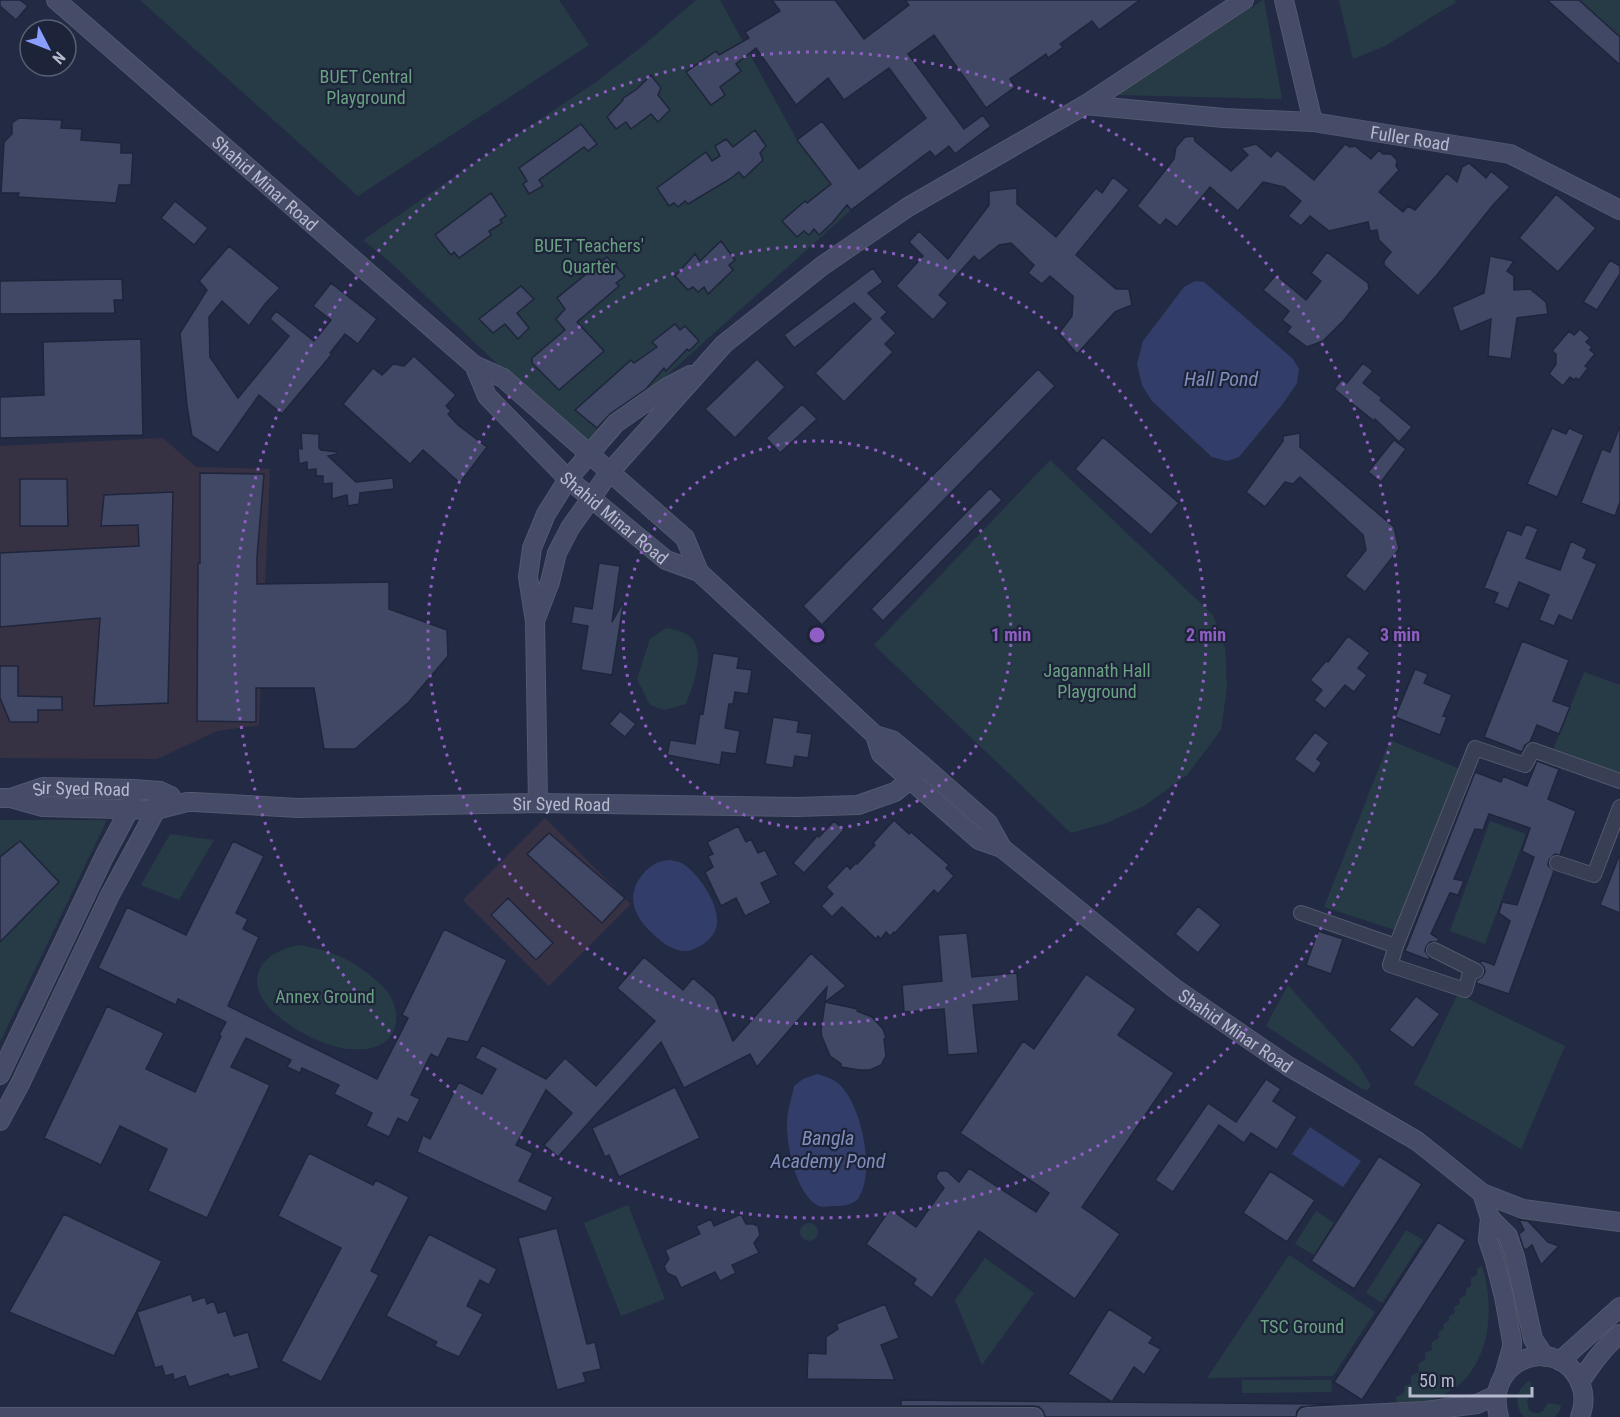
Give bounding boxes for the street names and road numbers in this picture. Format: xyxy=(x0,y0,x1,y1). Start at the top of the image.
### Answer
street label: Fuller Road xyxy=(1369,121,1451,155)
street label: Shahid Minar Road xyxy=(208,131,323,235)
street label: Shahid Minar Road xyxy=(556,467,673,568)
street label: Sir Syed Road xyxy=(30,776,130,800)
street label: Sir Syed Road xyxy=(512,792,610,815)
street label: Shahid Minar Road xyxy=(1175,984,1297,1077)

